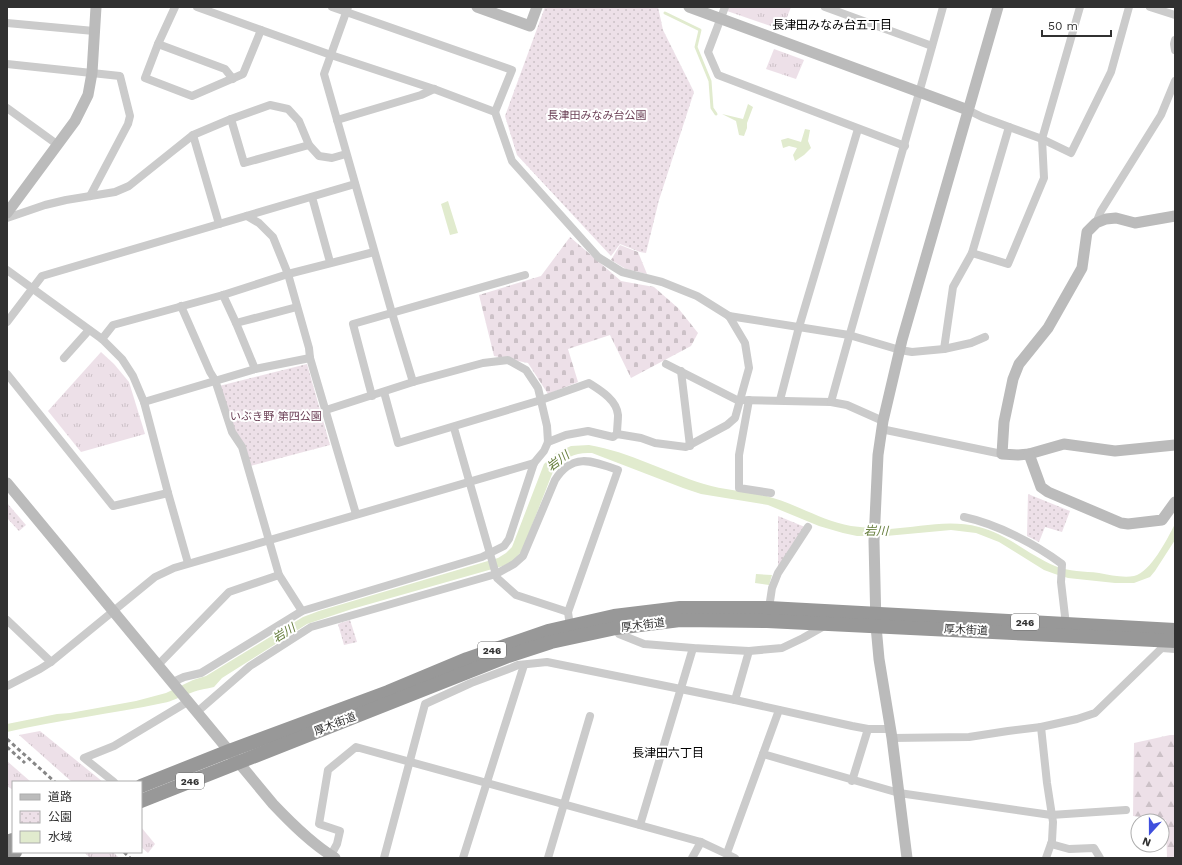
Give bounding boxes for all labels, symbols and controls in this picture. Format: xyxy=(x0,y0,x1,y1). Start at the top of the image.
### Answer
scale bar xyxy=(1042,12,1111,38)
district label: 長津田みなみ台五丁目 xyxy=(772,18,892,32)
text: 50 m xyxy=(1048,19,1078,33)
park label: 長津田みなみ台公園 xyxy=(548,109,647,122)
park label: いぶき野 第四公園 xyxy=(230,410,322,423)
water label: 岩川 xyxy=(544,447,573,474)
water label: 岩川 xyxy=(864,524,890,538)
road number: 246 xyxy=(1011,614,1039,630)
street label: 厚木街道 xyxy=(620,616,666,634)
water label: 岩川 xyxy=(270,620,300,645)
street label: 厚木街道 xyxy=(944,622,988,638)
road number: 246 xyxy=(478,642,506,658)
street label: 厚木街道 xyxy=(312,710,358,738)
district label: 長津田六丁目 xyxy=(632,746,704,760)
road number: 246 xyxy=(176,773,204,789)
legend xyxy=(12,781,142,853)
text: 道路 xyxy=(48,790,72,804)
text: 公園 xyxy=(48,810,72,824)
north arrow xyxy=(1130,813,1170,853)
text: 水域 xyxy=(48,830,72,844)
text: N xyxy=(1140,834,1153,849)

